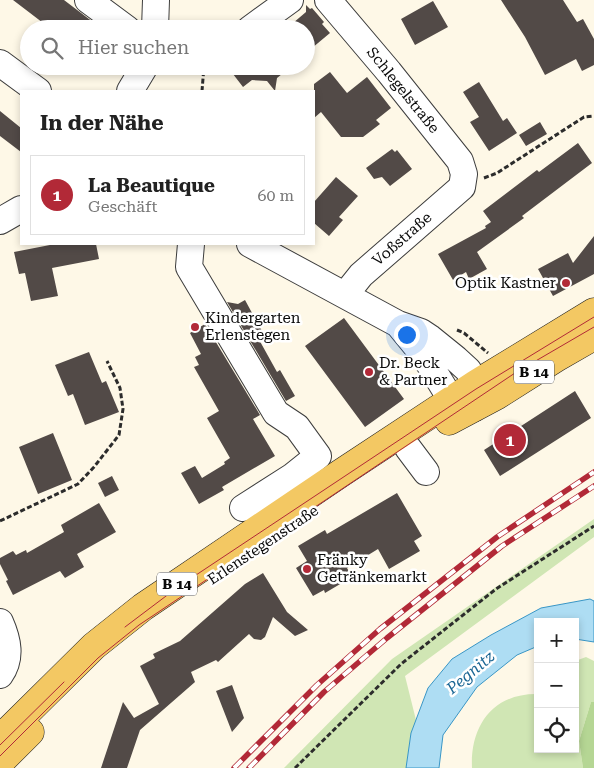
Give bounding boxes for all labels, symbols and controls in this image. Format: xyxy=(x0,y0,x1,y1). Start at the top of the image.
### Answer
search box xyxy=(20,20,315,75)
icon: search xyxy=(38,34,66,62)
text: Hier suchen xyxy=(78,36,189,59)
street label: Schlegelstraße xyxy=(363,43,443,137)
text: In der Nähe xyxy=(40,111,163,135)
text: La Beautique xyxy=(88,174,215,197)
text: 1 xyxy=(53,186,61,205)
text: 60 m xyxy=(257,186,294,205)
text: Geschäft xyxy=(88,197,158,216)
street label: Voßstraße xyxy=(369,208,435,270)
place label: Optik Kastner xyxy=(455,274,556,292)
marker: Optik Kastner xyxy=(560,277,572,289)
place label: Kindergarten Erlenstegen xyxy=(205,309,301,344)
marker: Kindergarten Erlenstegen xyxy=(189,321,201,333)
your location xyxy=(394,322,420,348)
place label: Dr. Beck & Partner xyxy=(379,354,447,389)
road number: B 14 xyxy=(514,361,554,384)
marker: Dr. Beck & Partner xyxy=(363,366,375,378)
pin: 1 xyxy=(494,421,526,459)
street label: Erlenstegenstraße xyxy=(204,501,322,589)
place label: Fränky Getränkemarkt xyxy=(317,551,427,586)
marker: Fränky Getränkemarkt xyxy=(301,563,313,575)
road number: B 14 xyxy=(157,572,197,596)
map controls xyxy=(534,618,579,753)
button: + xyxy=(534,618,579,663)
water label: Pegnitz xyxy=(442,647,498,698)
button: − xyxy=(534,663,579,708)
button: locate xyxy=(534,708,579,753)

